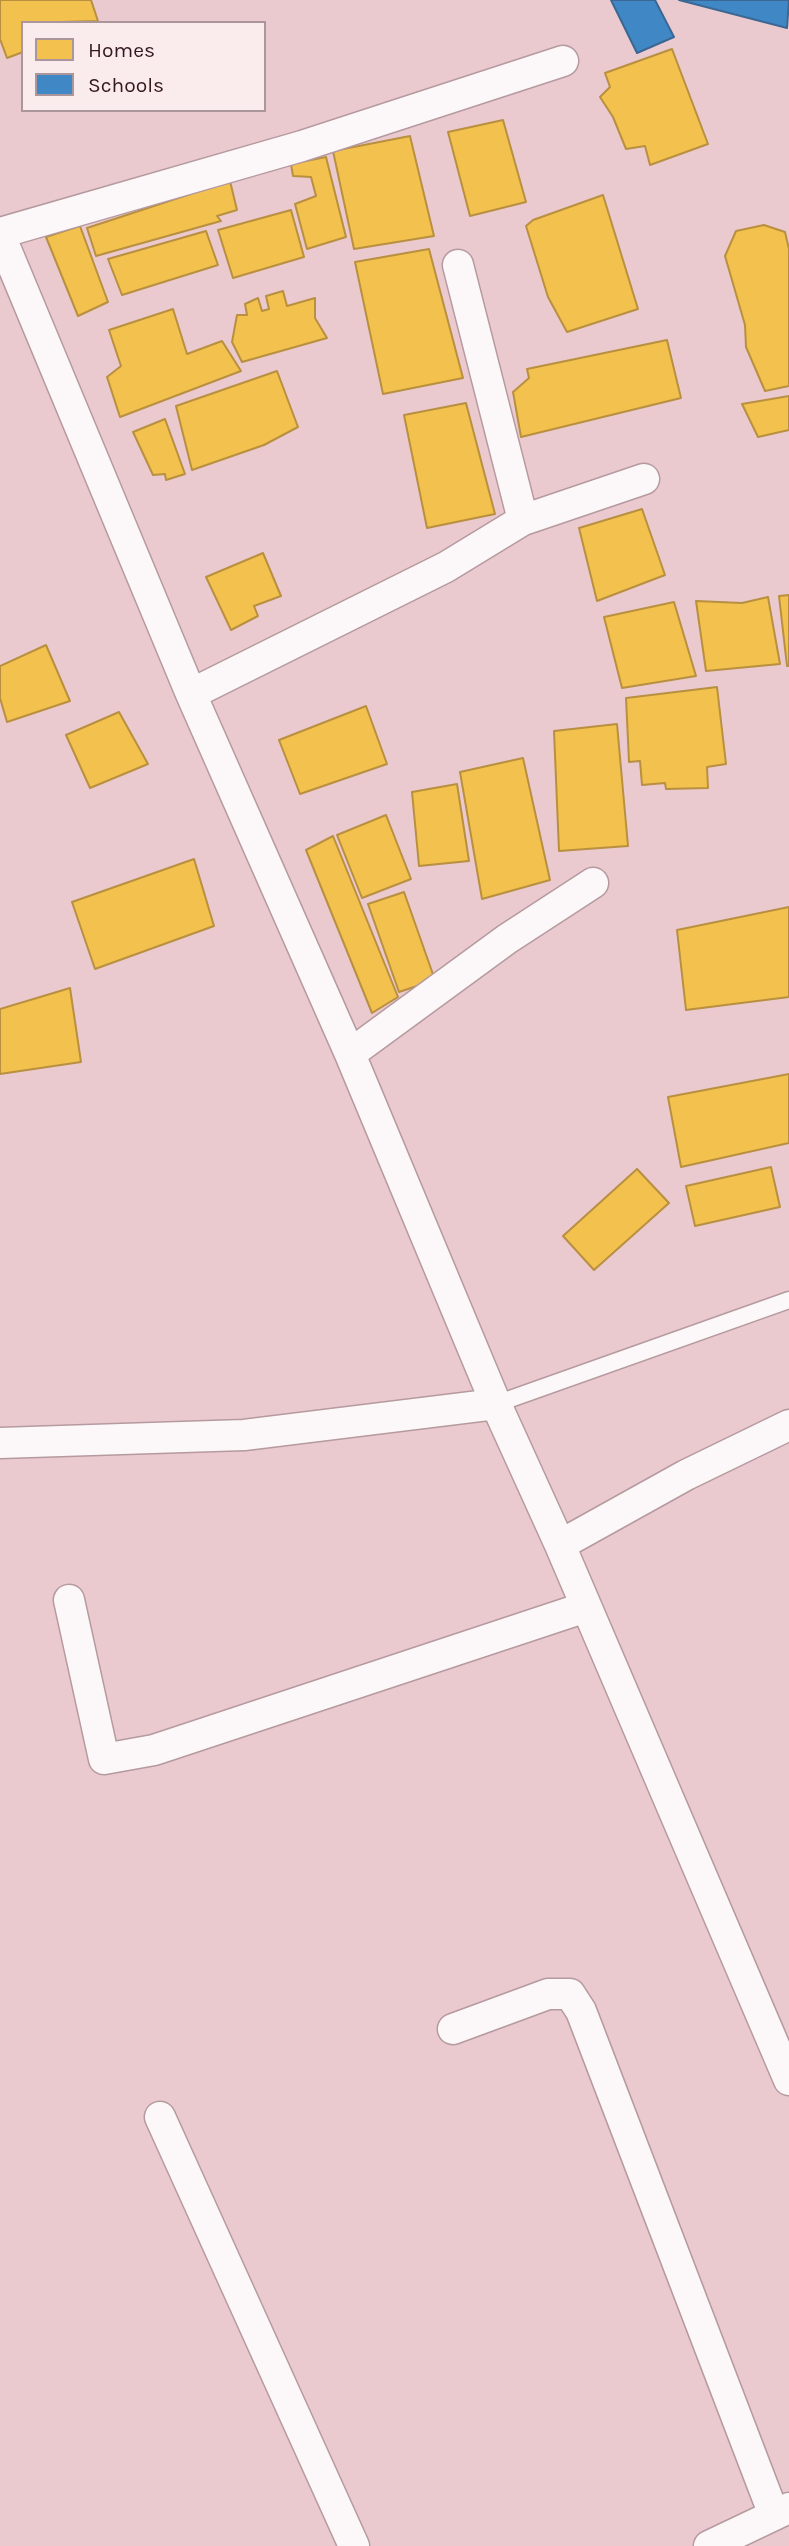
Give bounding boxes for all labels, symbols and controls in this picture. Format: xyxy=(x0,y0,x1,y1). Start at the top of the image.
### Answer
legend xyxy=(21,21,266,112)
text: Homes xyxy=(88,38,155,62)
text: Schools xyxy=(88,73,164,97)

